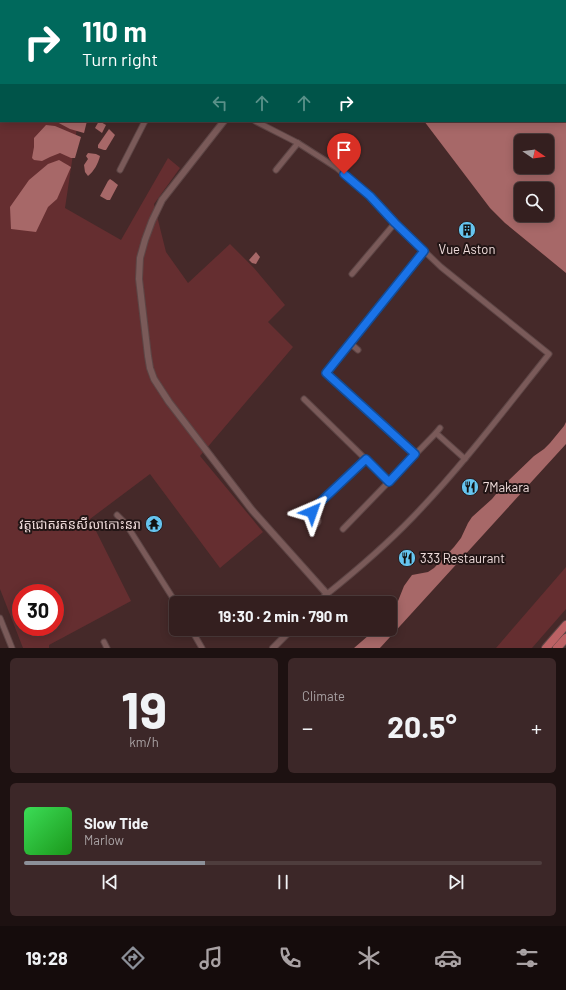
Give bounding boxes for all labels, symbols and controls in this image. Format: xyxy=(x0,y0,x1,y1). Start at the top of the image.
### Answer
text: 110 m xyxy=(82,14,147,48)
icon: right xyxy=(16,16,68,68)
text: Turn right xyxy=(82,48,158,70)
icon: left xyxy=(209,92,231,114)
icon: ahead xyxy=(251,92,273,114)
icon: ahead xyxy=(293,92,315,114)
icon: right xyxy=(335,92,357,114)
pin xyxy=(327,133,361,174)
north arrow xyxy=(514,134,554,174)
map controls xyxy=(514,134,554,222)
icon: arrive xyxy=(333,139,355,161)
button: search xyxy=(514,182,554,222)
building icon: Vue Aston xyxy=(457,220,477,240)
place label: Vue Aston xyxy=(439,241,495,257)
restaurant icon: 7Makara xyxy=(460,477,480,497)
place label: 7Makara xyxy=(483,479,529,495)
position arrow xyxy=(291,491,333,533)
temple icon: វត្តជោតរតនសីលាកោះនរា xyxy=(144,514,164,534)
place label: វត្តជោតរតនសីលាកោះនរា xyxy=(19,516,141,533)
restaurant icon: 333 Restaurant xyxy=(397,548,417,568)
place label: 333 Restaurant xyxy=(420,550,505,566)
speed limit sign: 30 xyxy=(12,584,64,636)
text: 19:30 · 2 min · 790 m xyxy=(218,607,348,625)
text: 19 xyxy=(121,677,167,739)
text: Climate xyxy=(302,688,345,704)
text: 20.5° xyxy=(387,708,457,744)
text: − xyxy=(302,714,313,740)
text: + xyxy=(531,714,542,740)
text: km/h xyxy=(129,734,159,750)
text: Slow Tide xyxy=(84,814,148,832)
text: Marlow xyxy=(84,832,124,848)
icon: previous xyxy=(99,871,121,893)
icon: pause xyxy=(272,871,294,893)
icon: next xyxy=(445,871,467,893)
icon: directions xyxy=(119,944,147,972)
icon: music xyxy=(197,944,225,972)
icon: phone xyxy=(276,944,304,972)
icon: climate xyxy=(355,944,383,972)
icon: car xyxy=(434,944,462,972)
icon: filters xyxy=(513,944,541,972)
text: 19:28 xyxy=(25,947,68,969)

